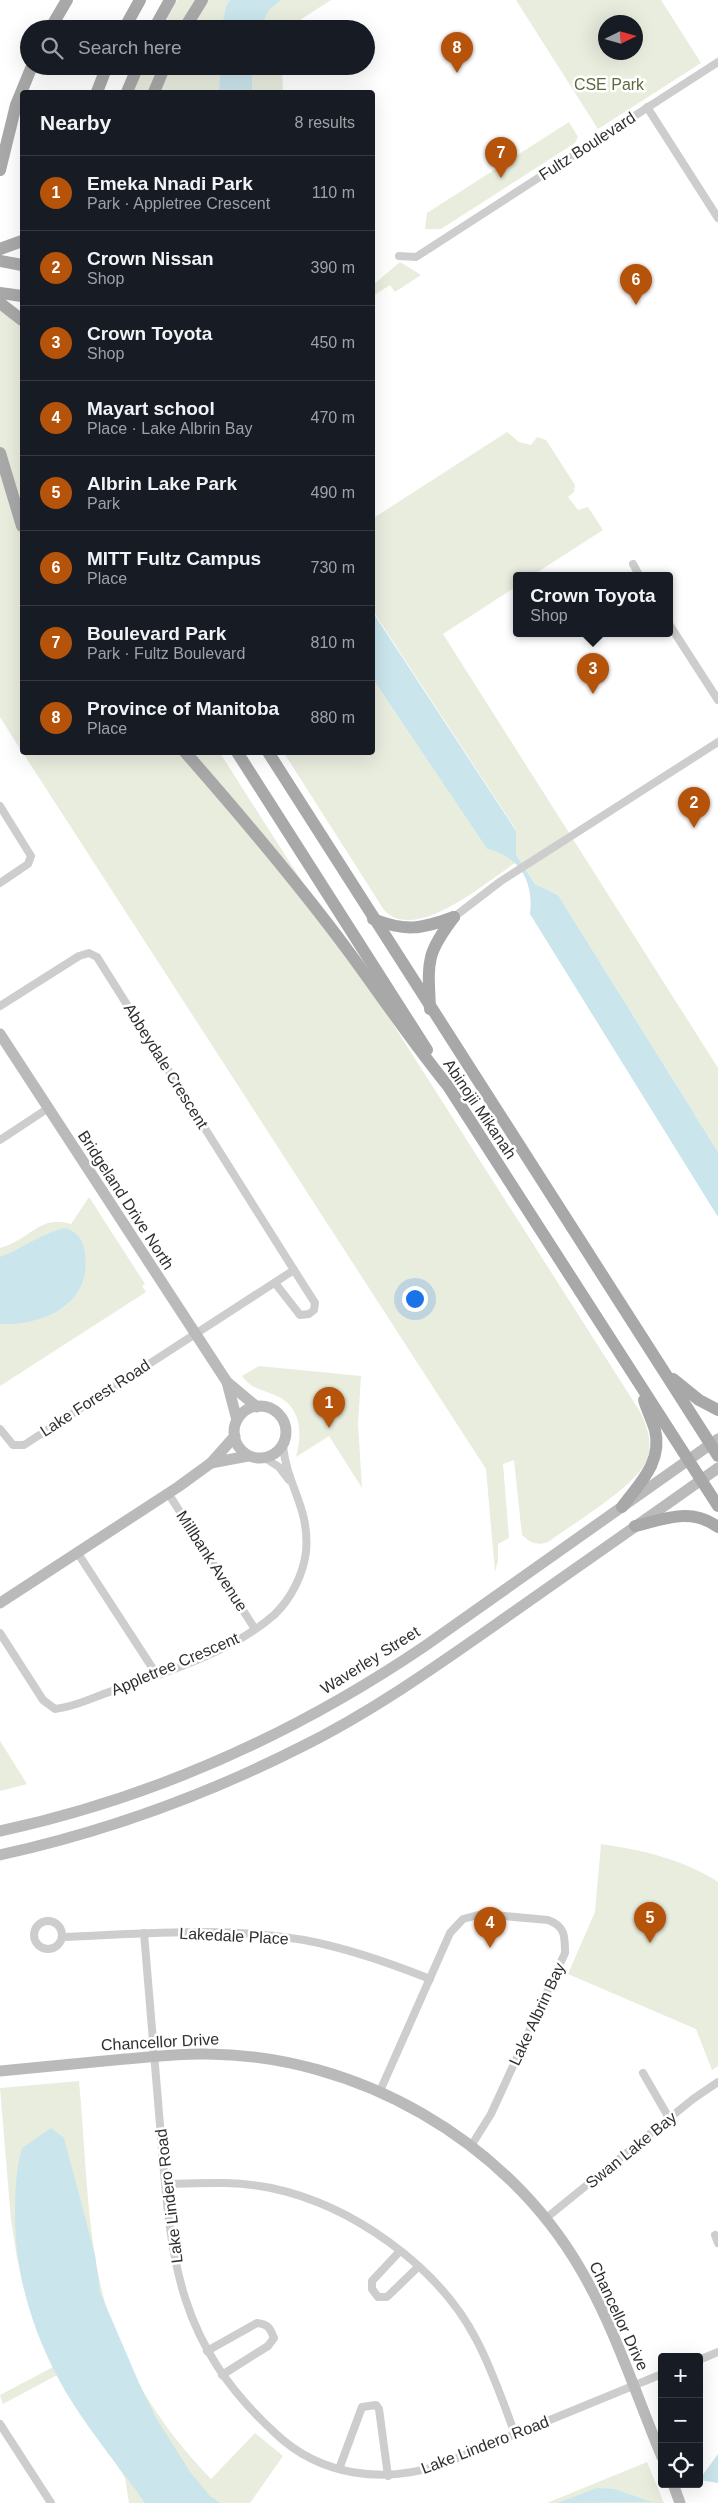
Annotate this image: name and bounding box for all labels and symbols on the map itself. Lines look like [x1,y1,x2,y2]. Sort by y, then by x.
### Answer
north arrow [598,15,643,60]
pin: 8 [441,32,473,73]
park label: CSE Park [574,76,645,93]
street label: Fultz Boulevard [536,109,638,183]
pin: 7 [485,137,517,178]
pin: 6 [620,264,652,305]
pin: 3 [577,653,609,694]
pin: 2 [678,787,710,828]
street label: Abbeydale Crescent [121,1000,212,1132]
street label: Abinojii Mikanah [440,1056,520,1162]
street label: Bridgeland Drive North [75,1127,177,1273]
your location [402,1286,428,1312]
street label: Lake Forest Road [37,1356,153,1440]
pin: 1 [313,1387,345,1428]
street label: Millbank Avenue [173,1508,251,1614]
street label: Waverley Street [317,1622,423,1697]
street label: Appletree Crescent [109,1629,242,1699]
pin: 5 [634,1902,666,1943]
pin: 4 [474,1907,506,1948]
street label: Lakedale Place [179,1925,289,1947]
street label: Lake Albrin Bay [506,1960,568,2068]
street label: Chancellor Drive [101,2030,220,2054]
street label: Swan Lake Bay [582,2108,680,2192]
street label: Lake Lindero Road [152,2128,186,2264]
street label: Chancellor Drive [586,2259,652,2373]
street label: Lake Lindero Road [419,2413,551,2477]

